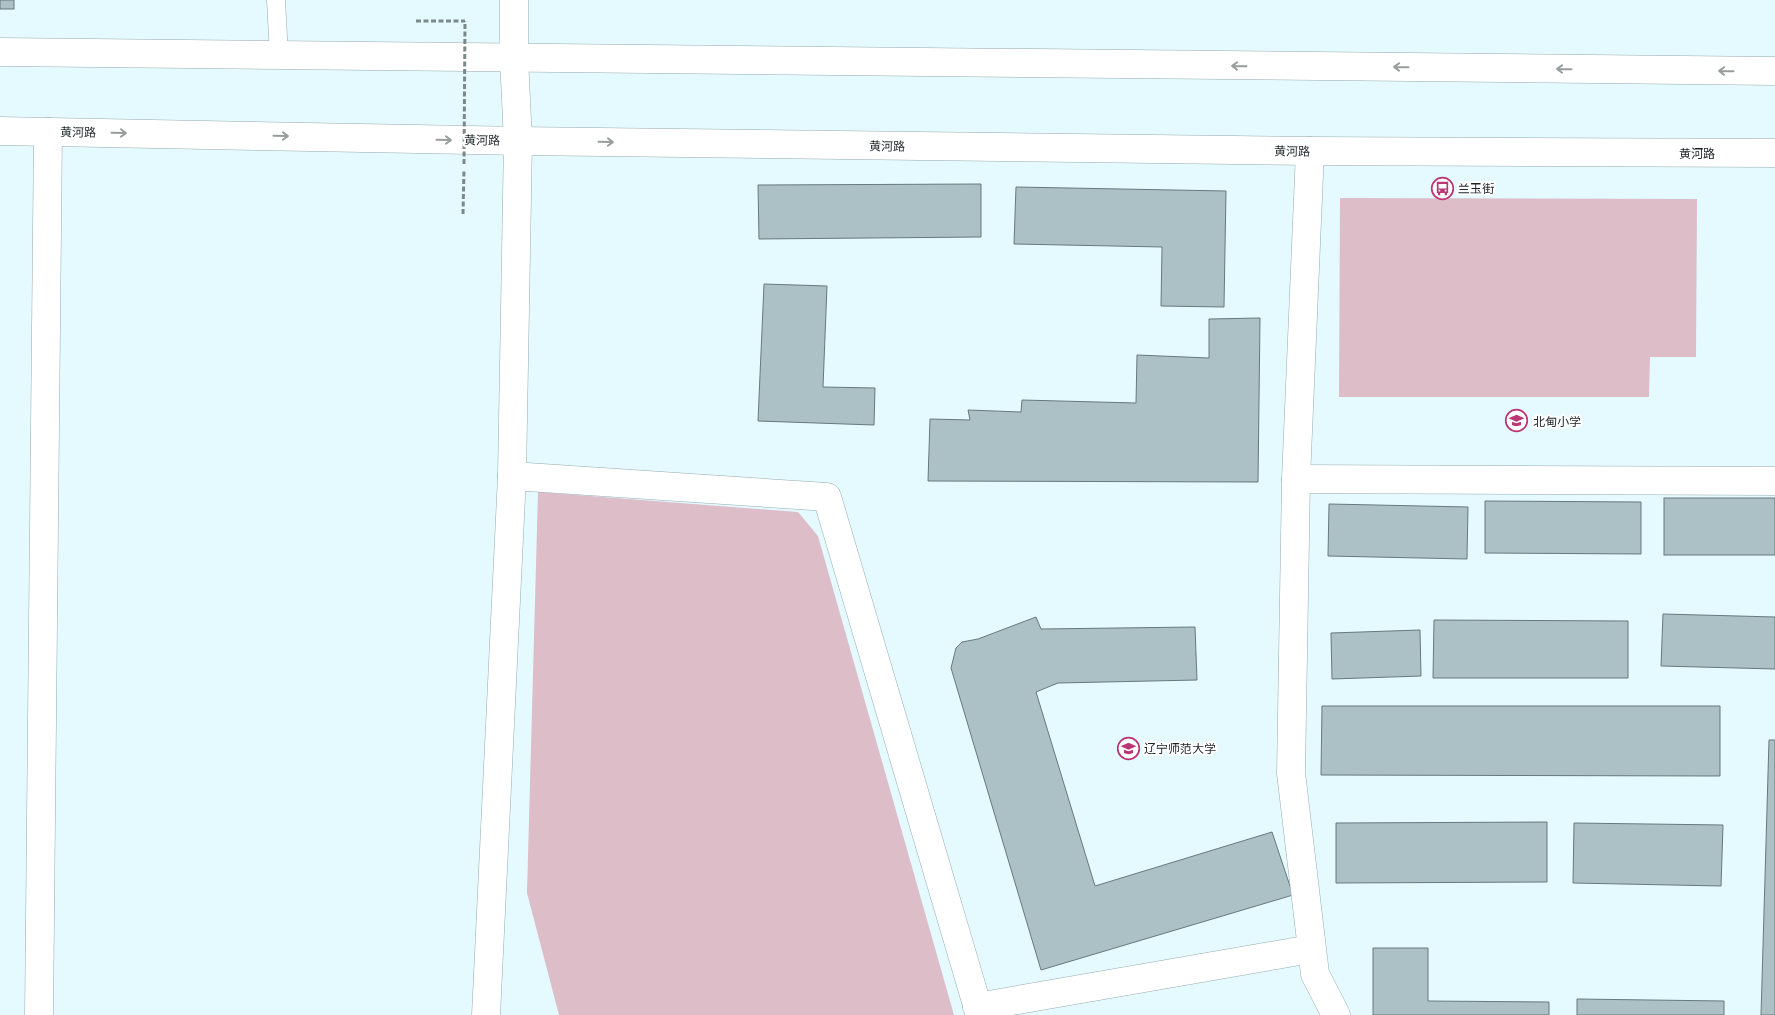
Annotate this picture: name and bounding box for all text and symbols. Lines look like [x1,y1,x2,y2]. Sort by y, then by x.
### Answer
one-way arrow [1231,61,1247,70]
one-way arrow [1394,62,1410,72]
one-way arrow [1556,64,1572,74]
one-way arrow [1719,66,1735,76]
street label: 黄河路 [60,124,96,140]
one-way arrow [110,128,126,138]
one-way arrow [272,131,289,141]
street label: 黄河路 [464,132,500,148]
one-way arrow [435,135,451,144]
one-way arrow [598,137,614,147]
street label: 黄河路 [869,138,905,154]
street label: 黄河路 [1274,143,1310,159]
street label: 黄河路 [1679,146,1715,161]
bus stop icon: 兰玉街 [1430,176,1454,200]
place label: 兰玉街 [1458,181,1494,196]
school or university icon: 北甸小学 [1505,409,1529,433]
place label: 北甸小学 [1533,414,1581,429]
school or university icon: 辽宁师范大学 [1116,736,1140,760]
place label: 辽宁师范大学 [1144,741,1216,756]

